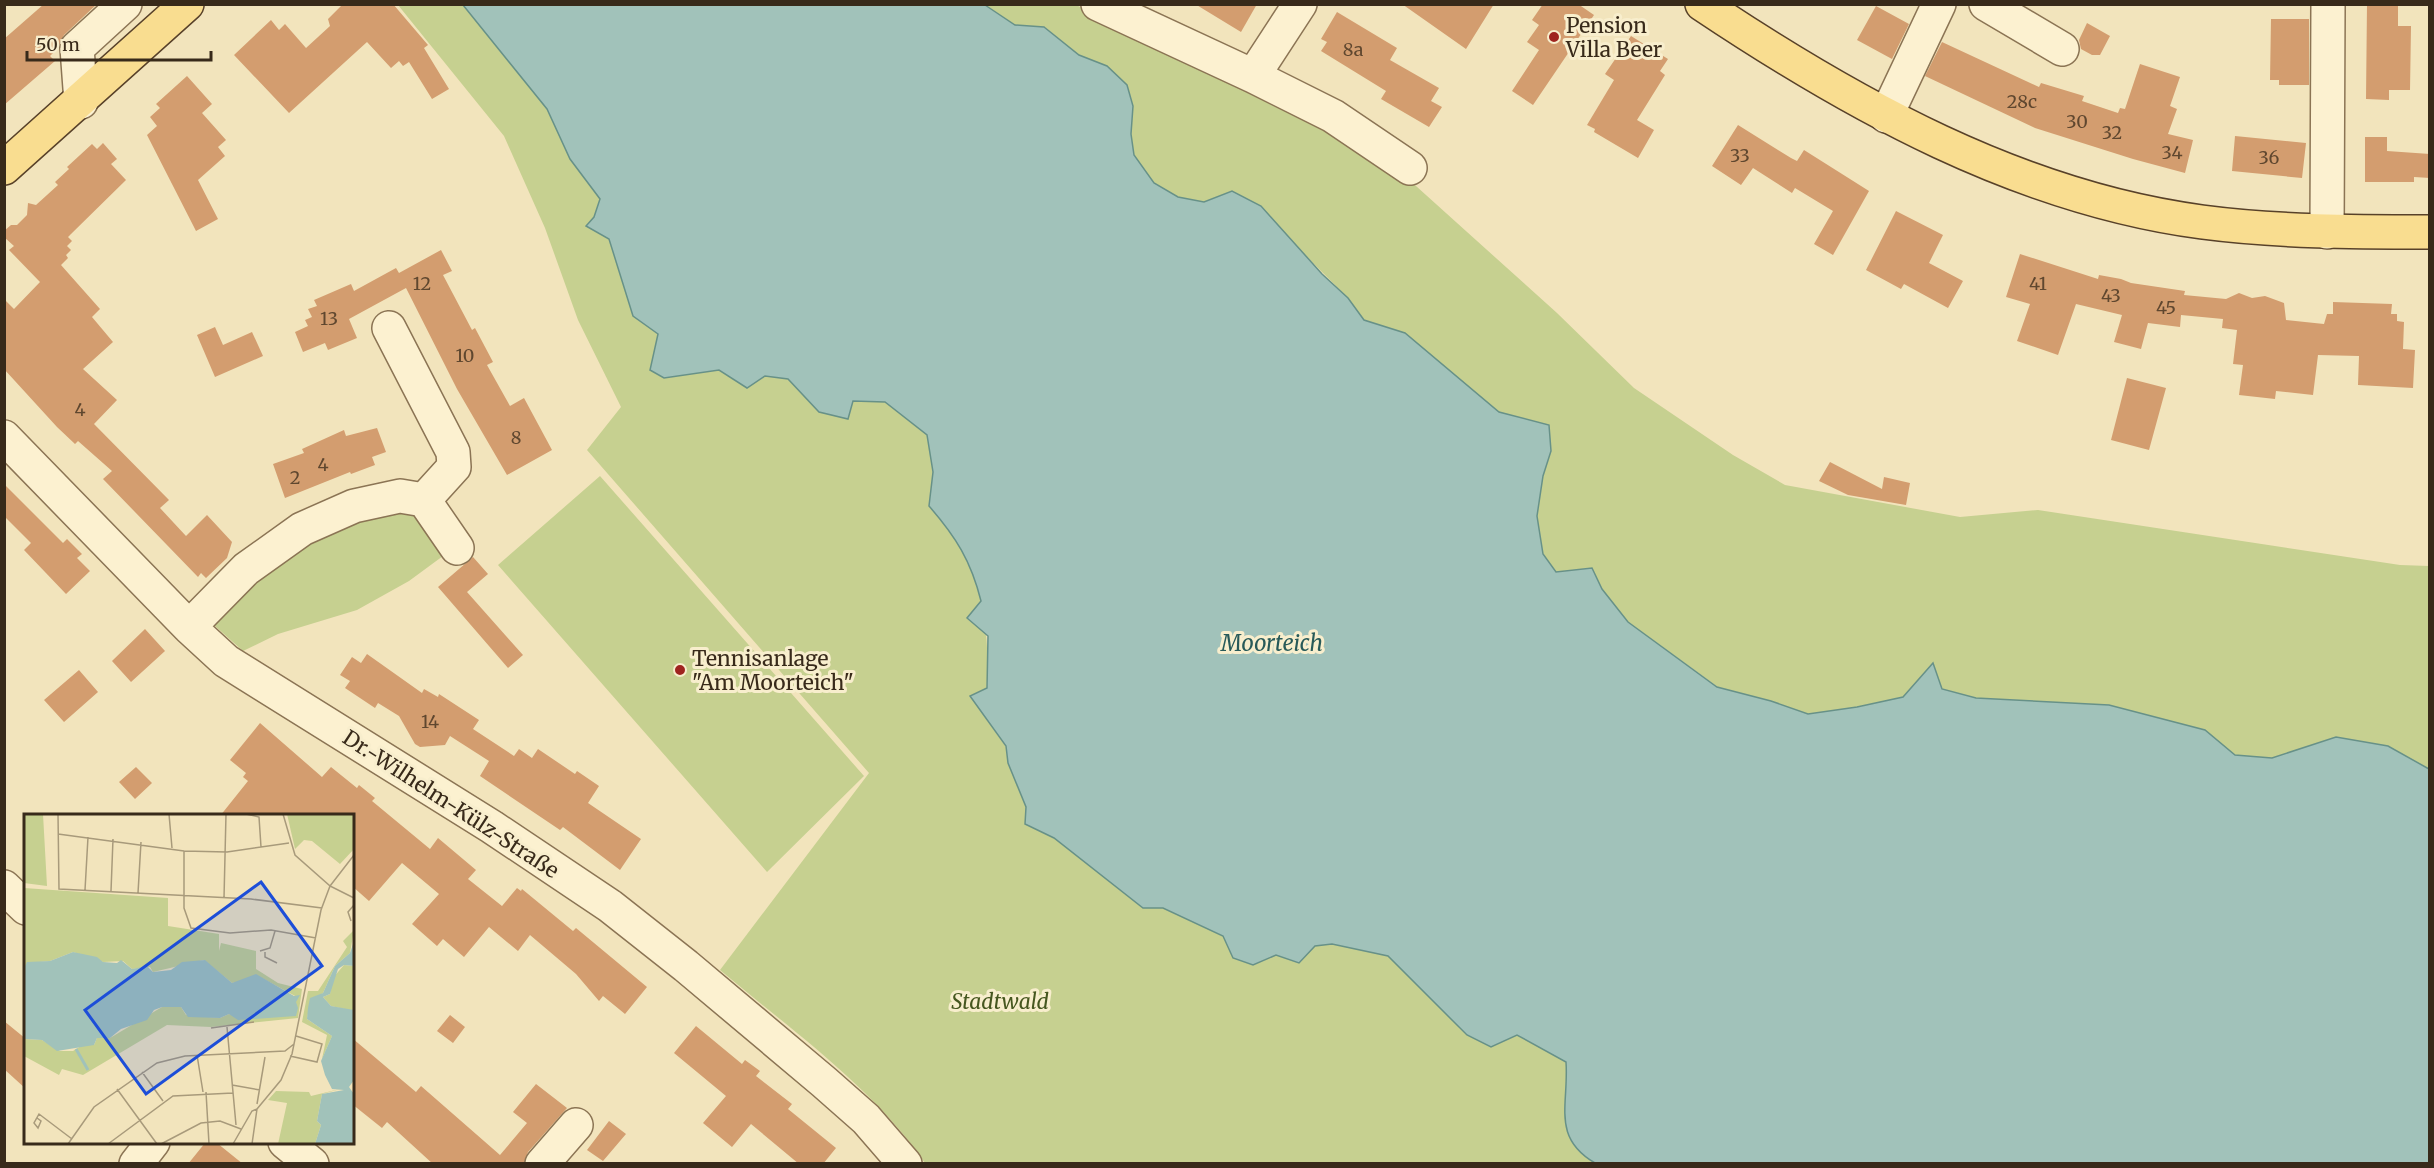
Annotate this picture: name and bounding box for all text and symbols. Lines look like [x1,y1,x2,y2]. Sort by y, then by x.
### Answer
place label: Pension Villa Beer [1565,12,1662,63]
scale bar [27,24,212,62]
marker: Pension Villa Beer [1547,30,1561,44]
text: 50 m [36,33,80,56]
house number: 8a [1343,38,1364,61]
house number: 28c [2007,90,2037,113]
house number: 30 [2066,110,2088,133]
house number: 32 [2102,121,2122,144]
house number: 34 [2161,141,2183,164]
house number: 33 [1730,144,1750,167]
house number: 36 [2259,146,2280,169]
house number: 12 [413,272,431,295]
house number: 41 [2029,272,2047,295]
house number: 43 [2101,284,2121,307]
house number: 45 [2156,296,2176,319]
house number: 13 [320,307,338,330]
house number: 10 [456,344,474,367]
house number: 4 [74,398,86,421]
house number: 8 [511,426,521,449]
house number: 4 [317,453,329,476]
house number: 2 [290,466,300,489]
water label: Moorteich [1220,629,1323,657]
place label: Tennisanlage "Am Moorteich" [692,645,854,696]
marker: Tennisanlage "Am Moorteich" [673,663,687,677]
house number: 14 [421,710,439,733]
street label: Dr.-Wilhelm-Külz-Straße [338,724,564,884]
inset map [24,814,354,1144]
park label: Stadtwald [951,988,1049,1015]

